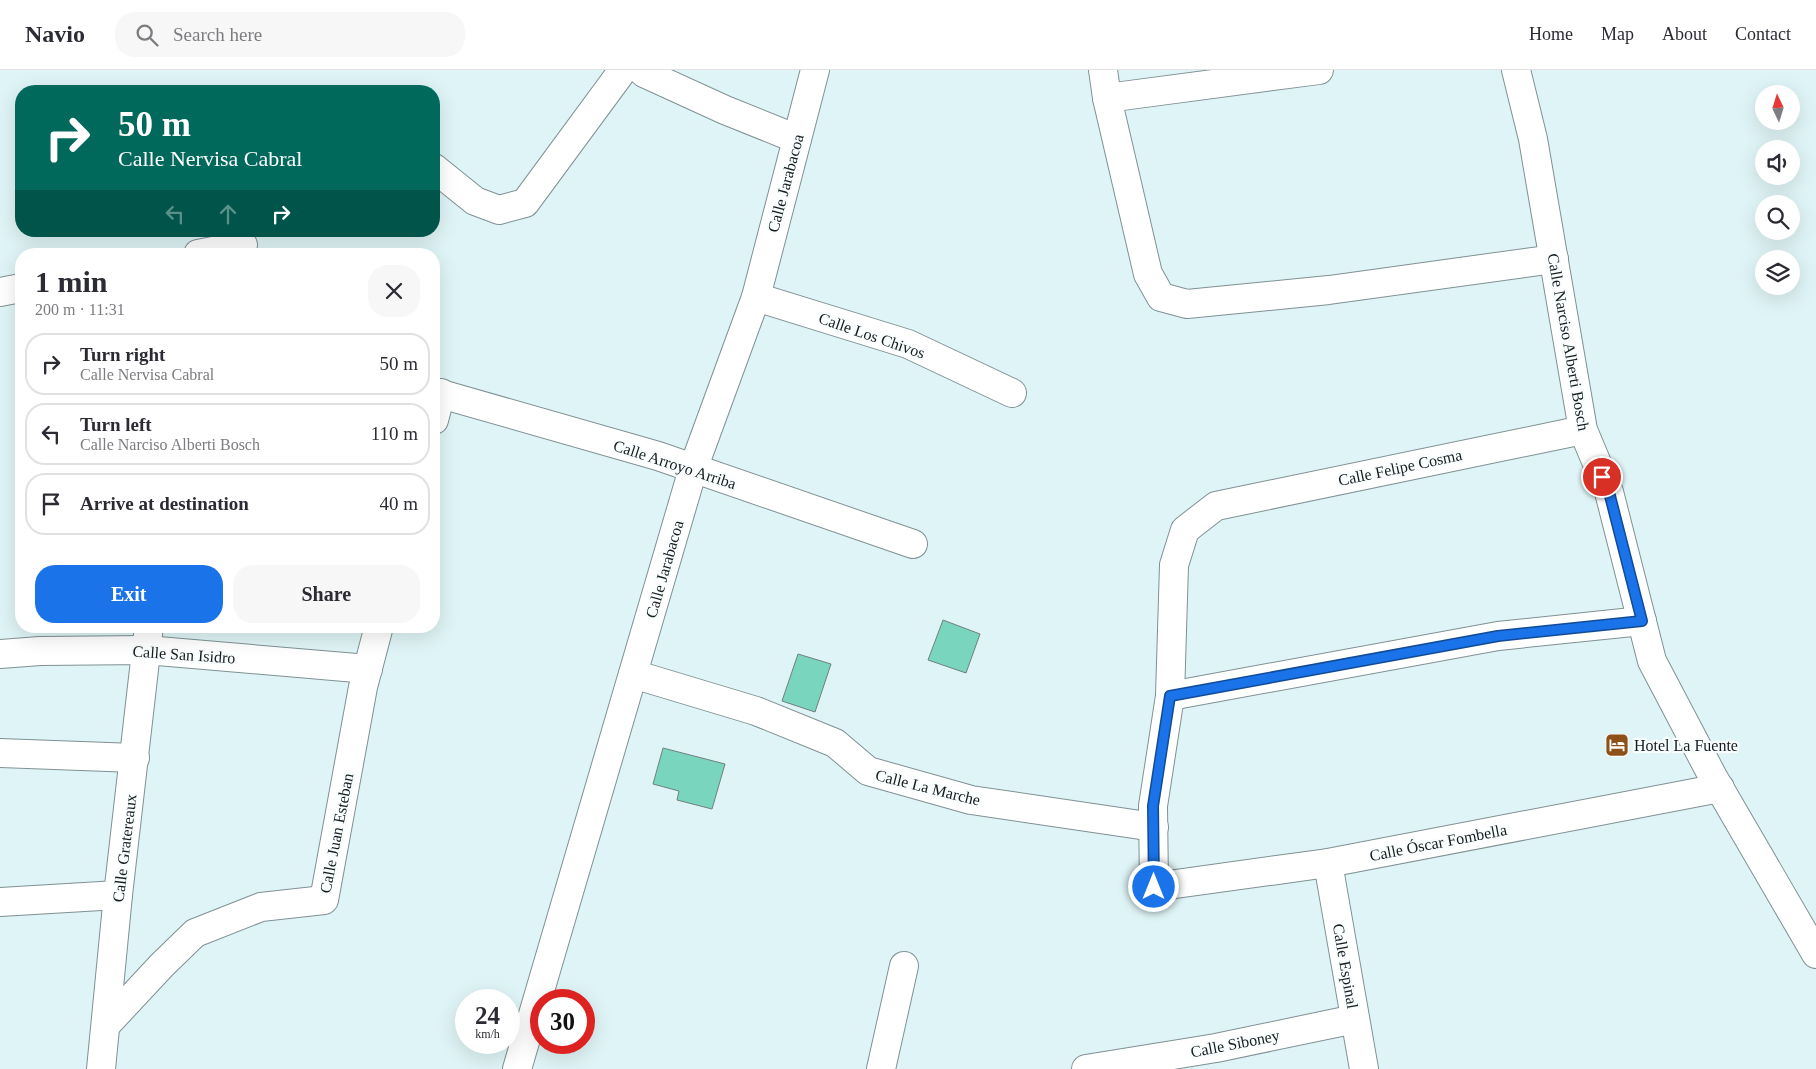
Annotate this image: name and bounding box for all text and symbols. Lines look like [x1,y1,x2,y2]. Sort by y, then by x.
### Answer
search box [115,12,465,57]
text: Navio [25,21,85,47]
icon: search [133,21,161,49]
text: Search here [173,24,262,45]
text: Home [1529,24,1573,44]
text: Map [1601,24,1634,44]
text: About [1662,24,1707,44]
text: Contact [1735,24,1791,44]
north arrow [1755,85,1800,130]
map controls [1755,85,1800,295]
icon: right [35,105,100,170]
text: 50 m [118,105,191,144]
street label: Calle Jarabacoa [764,132,807,234]
button: sound [1755,140,1800,185]
text: Calle Nervisa Cabral [118,146,303,171]
button: search [1755,195,1800,240]
icon: left [161,200,189,228]
icon: ahead [214,200,242,228]
icon: right [267,200,295,228]
button: layers [1755,250,1800,295]
street label: Calle Narciso Alberti Bosch [1545,252,1593,432]
text: 1 min [35,265,108,298]
button: close [368,265,420,317]
text: 200 m · 11:31 [35,301,125,318]
street label: Calle Los Chivos [817,309,927,362]
text: Turn right [80,344,165,365]
icon: right [37,350,65,378]
text: 50 m [379,353,418,374]
text: Calle Nervisa Cabral [80,366,214,383]
text: Turn left [80,414,152,435]
icon: left [37,420,65,448]
text: 110 m [371,423,418,444]
text: Calle Narciso Alberti Bosch [80,436,260,453]
street label: Calle Arroyo Arriba [611,437,738,493]
street label: Calle Felipe Cosma [1337,446,1464,490]
pin [1581,456,1623,498]
icon: arrive [1588,463,1616,491]
icon: arrive [37,490,65,518]
text: Arrive at destination [80,493,249,514]
text: 40 m [379,493,418,514]
street label: Calle Jarabacoa [642,518,687,620]
button: Exit [35,565,223,623]
button: Share [233,565,420,623]
street label: Calle San Isidro [132,642,236,667]
hotel icon: Hotel La Fuente [1604,732,1630,758]
place label: Hotel La Fuente [1634,737,1738,754]
street label: Calle La Marche [874,766,982,809]
street label: Calle Juan Esteban [317,772,356,894]
street label: Calle Gratereaux [109,793,140,903]
street label: Calle Óscar Fombella [1368,820,1508,864]
position arrow [1127,860,1179,912]
street label: Calle Espinal [1329,922,1361,1011]
speed limit sign: 30 [530,989,595,1054]
text: 24 [475,1002,500,1029]
text: km/h [475,1027,500,1041]
street label: Calle Siboney [1189,1027,1281,1061]

